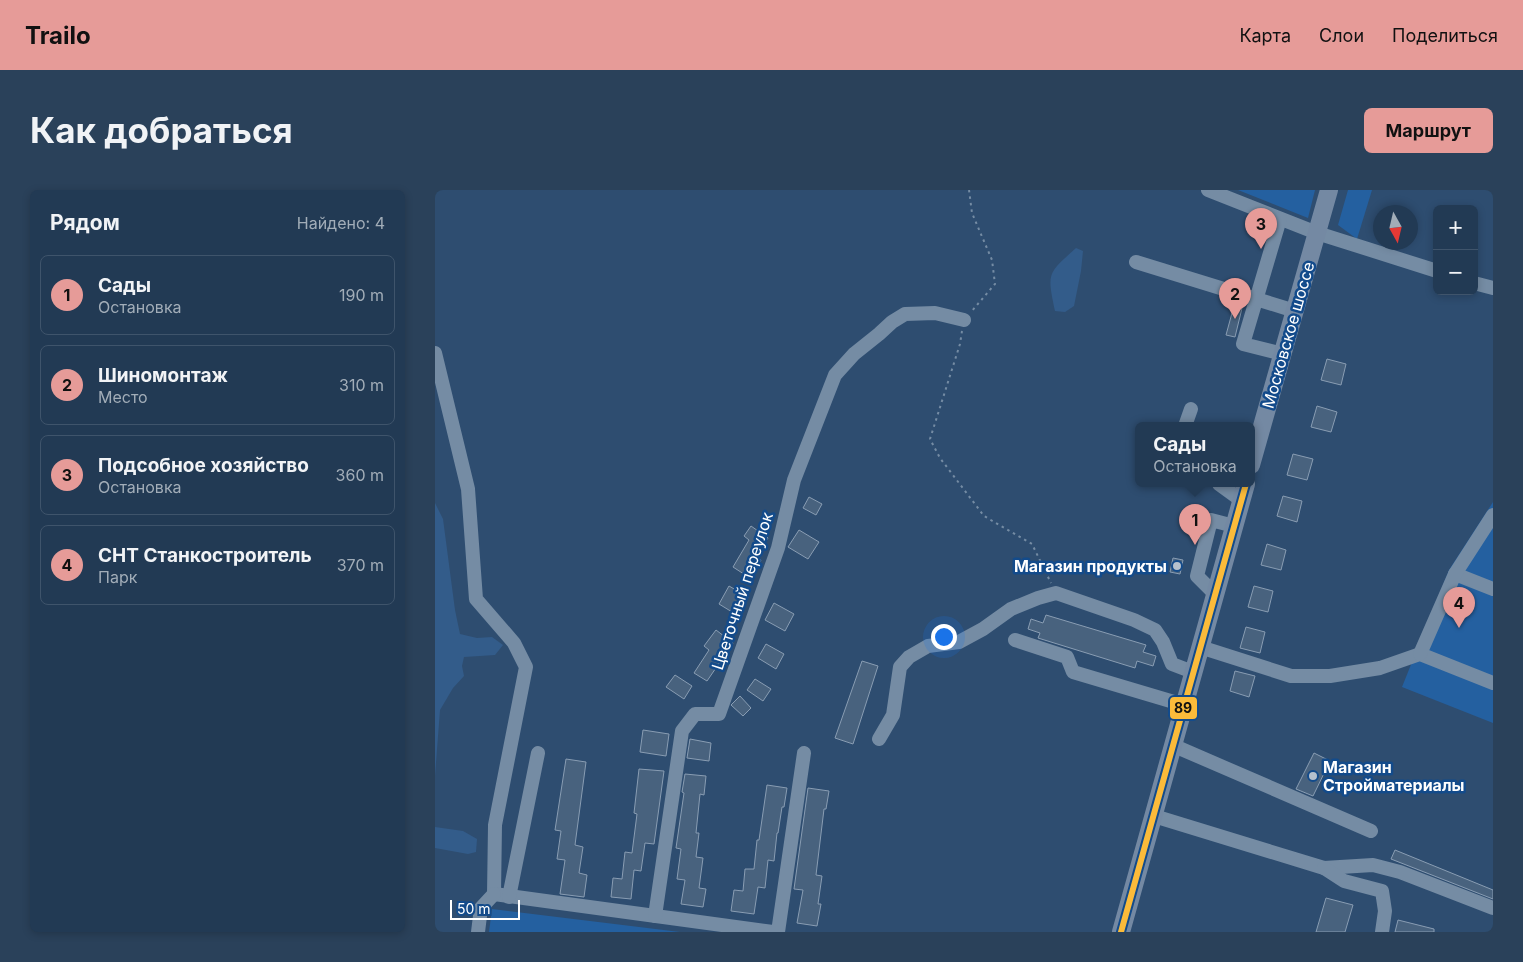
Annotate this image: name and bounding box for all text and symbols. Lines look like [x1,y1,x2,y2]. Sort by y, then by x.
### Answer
text: Trailo [25,21,91,50]
text: Карта [1239,25,1291,46]
text: Слои [1319,25,1364,46]
text: Поделиться [1392,25,1498,46]
button: Маршрут [1364,108,1493,153]
text: Как добраться [30,109,293,151]
north arrow [1373,205,1418,250]
map controls [1433,205,1478,295]
button: + [1433,205,1478,250]
pin: 3 [1245,208,1277,249]
text: Рядом [50,210,120,235]
text: Найдено: 4 [297,213,385,233]
button: − [1433,250,1478,295]
street label: Московское шоссе [1258,259,1318,411]
text: Сады [98,274,151,297]
pin: 2 [1219,278,1251,319]
text: 1 [64,285,70,305]
text: 190 m [339,285,384,305]
text: Остановка [98,297,182,317]
text: Шиномонтаж [98,364,228,387]
text: 2 [62,375,72,395]
text: 310 m [339,375,384,395]
text: Место [98,387,148,407]
popup [1135,422,1255,487]
text: Сады [1153,433,1206,456]
text: Подсобное хозяйство [98,454,309,477]
text: Остановка [1153,456,1237,476]
text: 3 [62,465,72,485]
text: 360 m [336,465,384,485]
text: Остановка [98,477,182,497]
pin: 1 [1179,504,1211,545]
street label: Цветочный переулок [707,509,777,672]
text: СНТ Станкостроитель [98,544,312,567]
text: 4 [62,555,72,575]
text: 370 m [337,555,384,575]
place label: Магазин продукты [1014,556,1167,576]
marker: Магазин продукты [1171,560,1183,572]
text: Парк [98,567,137,587]
pin: 4 [1443,587,1475,628]
your location [931,624,957,650]
line badge: 89 [1169,696,1198,720]
text: 89 [1174,699,1192,716]
place label: Магазин Стройматериалы [1323,757,1464,795]
marker: Магазин Стройматериалы [1307,770,1319,782]
scale bar [450,897,520,920]
text: 50 m [457,900,491,917]

